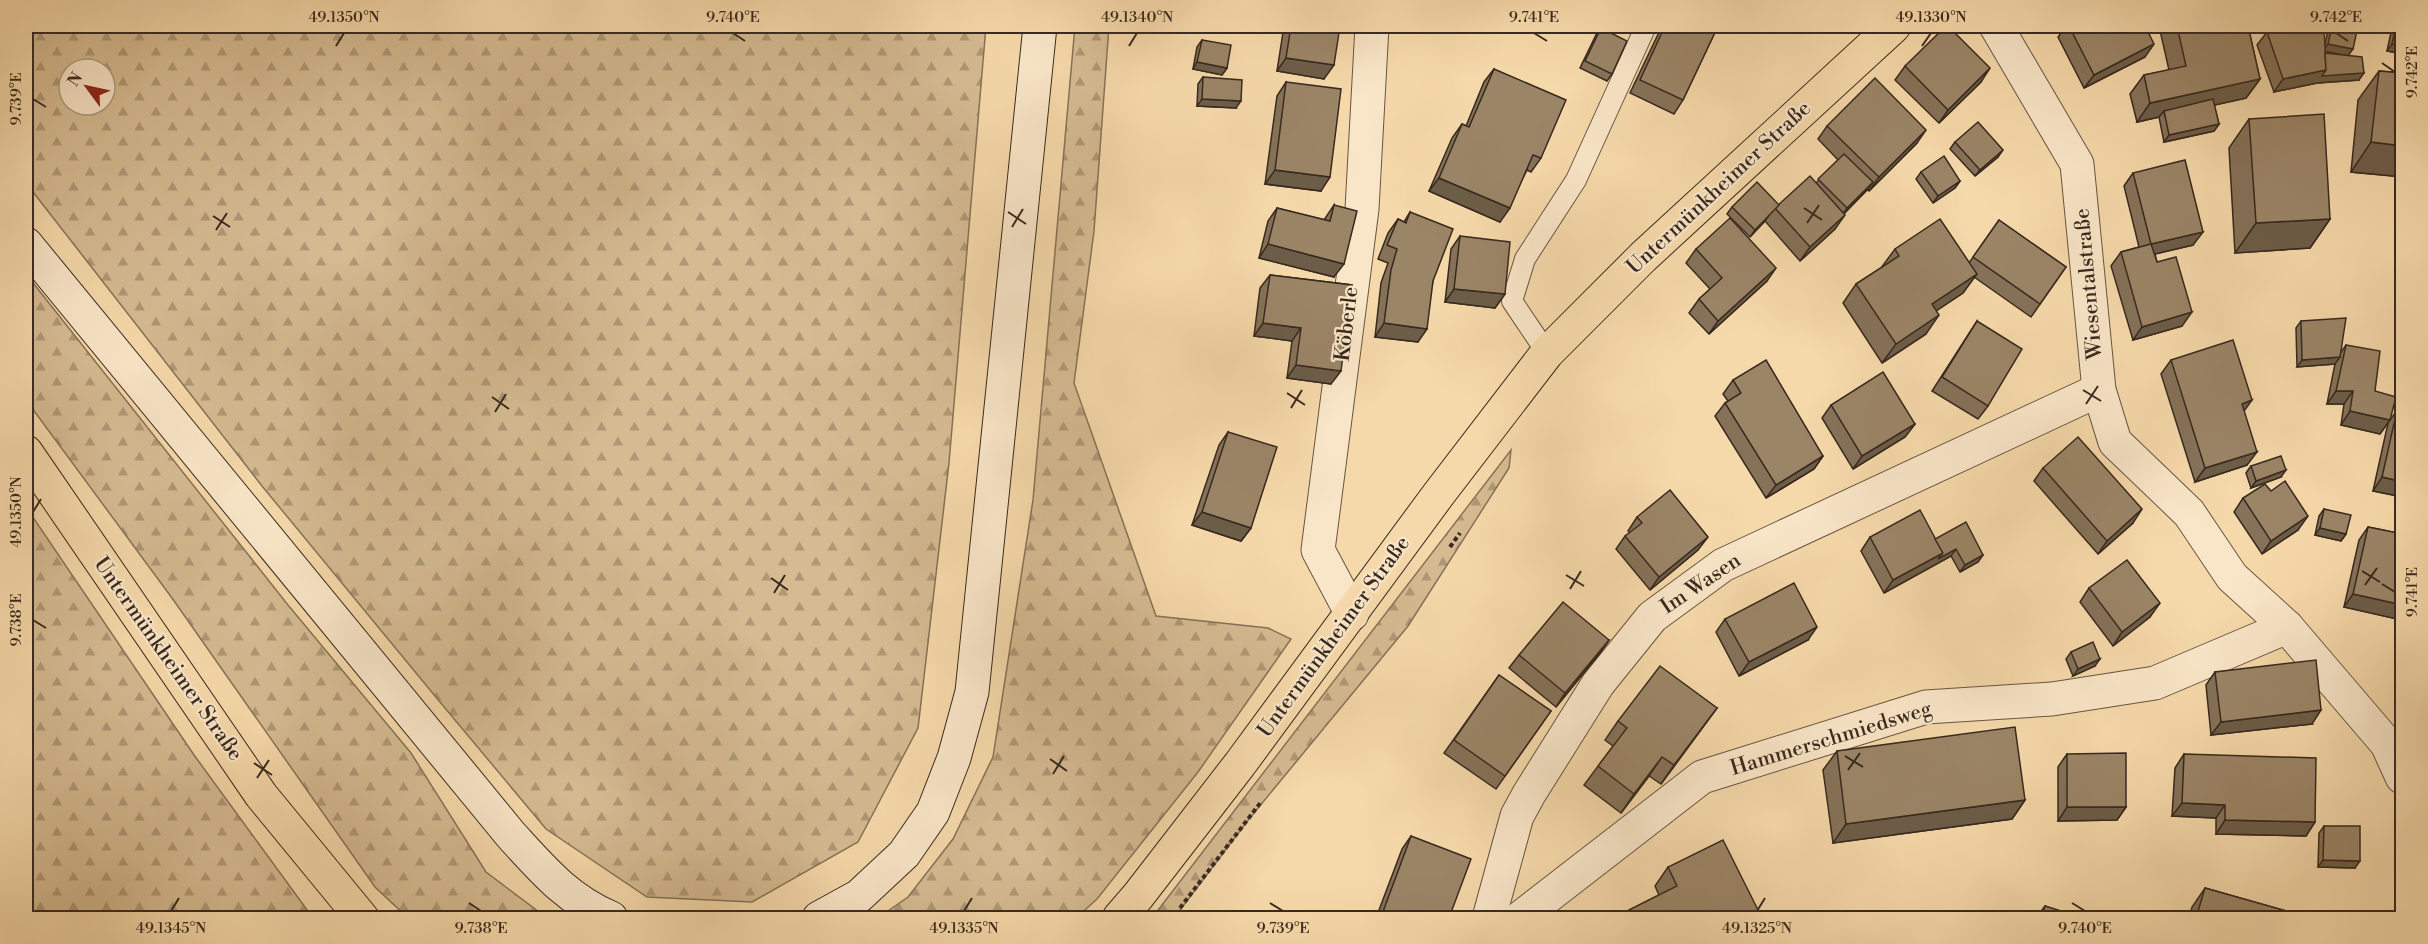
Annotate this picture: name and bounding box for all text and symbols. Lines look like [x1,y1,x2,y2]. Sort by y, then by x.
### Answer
text: 49.1350°N [308,8,380,27]
text: 9.740°E [706,8,760,27]
text: 49.1340°N [1101,8,1173,27]
text: 9.741°E [1509,8,1559,27]
text: 49.1330°N [1895,8,1967,27]
text: 9.742°E [2310,8,2362,27]
text: 9.742°E [2403,46,2422,98]
north arrow [57,57,117,117]
text: N [63,68,87,90]
text: 9.739°E [7,72,26,126]
street label: Untermünkheimer Straße [1621,96,1817,280]
street label: Wiesentalstraße [2069,207,2109,362]
street label: Köberle [1330,285,1364,363]
text: 49.1350°N [7,476,26,548]
street label: Untermünkheimer Straße [1252,531,1416,743]
street label: Im Wasen [1656,547,1747,620]
street label: Untermünkheimer Straße [88,552,248,766]
text: 9.741°E [2403,567,2422,617]
text: 9.738°E [7,593,26,647]
street label: Hammerschmiedsweg [1727,696,1935,782]
text: 49.1345°N [136,919,206,938]
text: 9.738°E [454,919,508,938]
text: 49.1335°N [929,919,999,938]
text: 9.739°E [1256,919,1310,938]
text: 49.1325°N [1722,919,1792,938]
text: 9.740°E [2058,919,2112,938]

